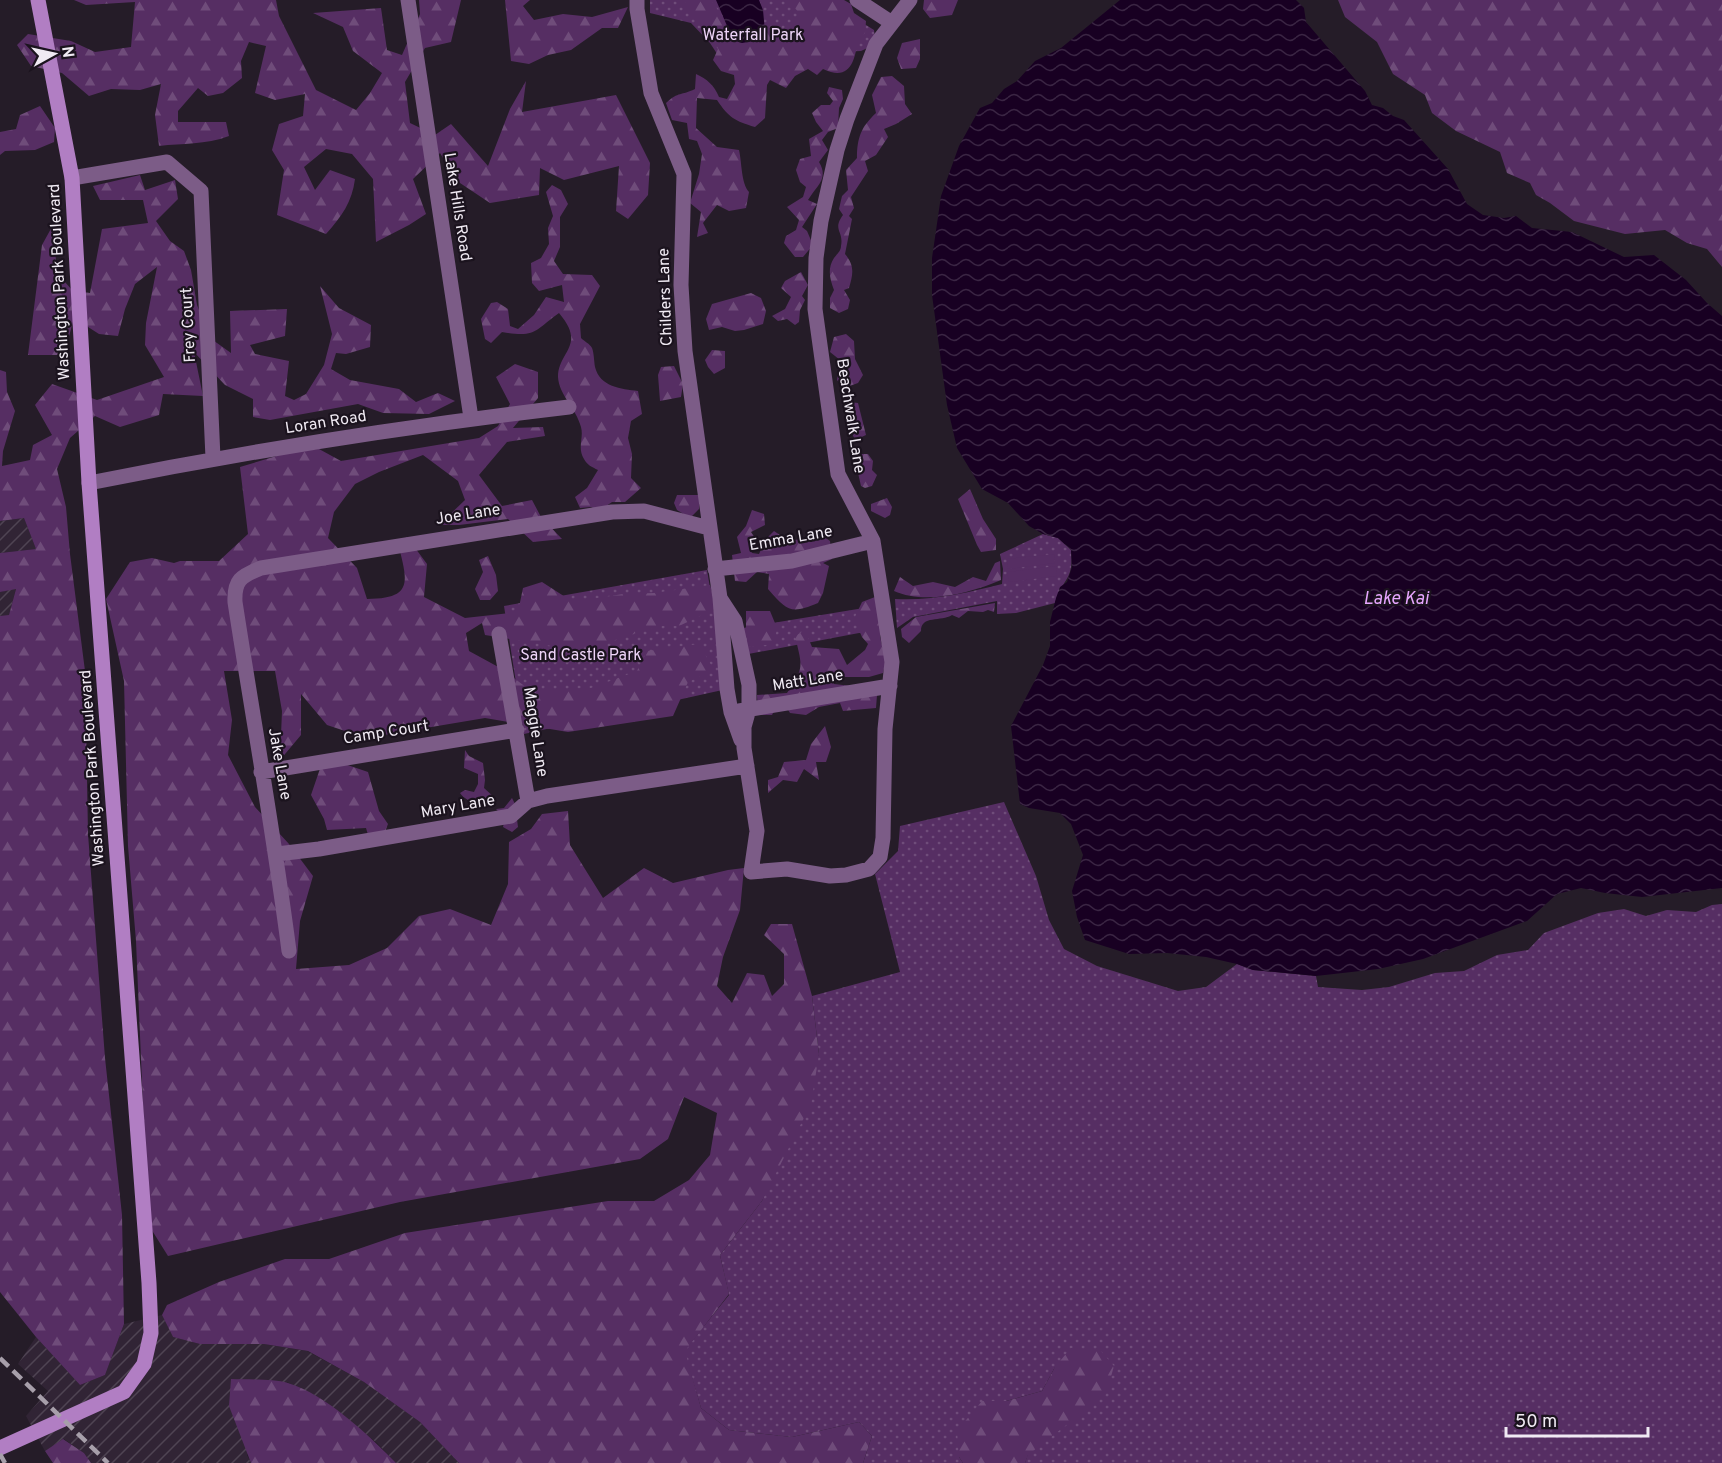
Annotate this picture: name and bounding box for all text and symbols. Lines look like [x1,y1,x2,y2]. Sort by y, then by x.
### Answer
north arrow [24,24,84,84]
park label: Waterfall Park [702,26,804,46]
text: N [56,45,78,59]
street label: Lake Hills Road [439,151,475,263]
street label: Washington Park Boulevard [45,183,75,381]
street label: Childers Lane [654,248,678,346]
street label: Frey Court [177,287,201,363]
street label: Beachwalk Lane [831,357,869,475]
street label: Loran Road [284,407,368,439]
street label: Joe Lane [434,500,502,530]
street label: Emma Lane [748,522,834,556]
water label: Lake Kai [1363,588,1430,611]
park label: Sand Castle Park [520,646,642,666]
street label: Matt Lane [771,666,845,696]
street label: Washington Park Boulevard [76,669,110,867]
street label: Maggie Lane [518,686,552,778]
street label: Camp Court [342,716,430,750]
street label: Jake Lane [263,726,295,802]
street label: Mary Lane [419,791,497,823]
scale bar [1506,1400,1648,1438]
text: 50 m [1515,1411,1557,1434]

